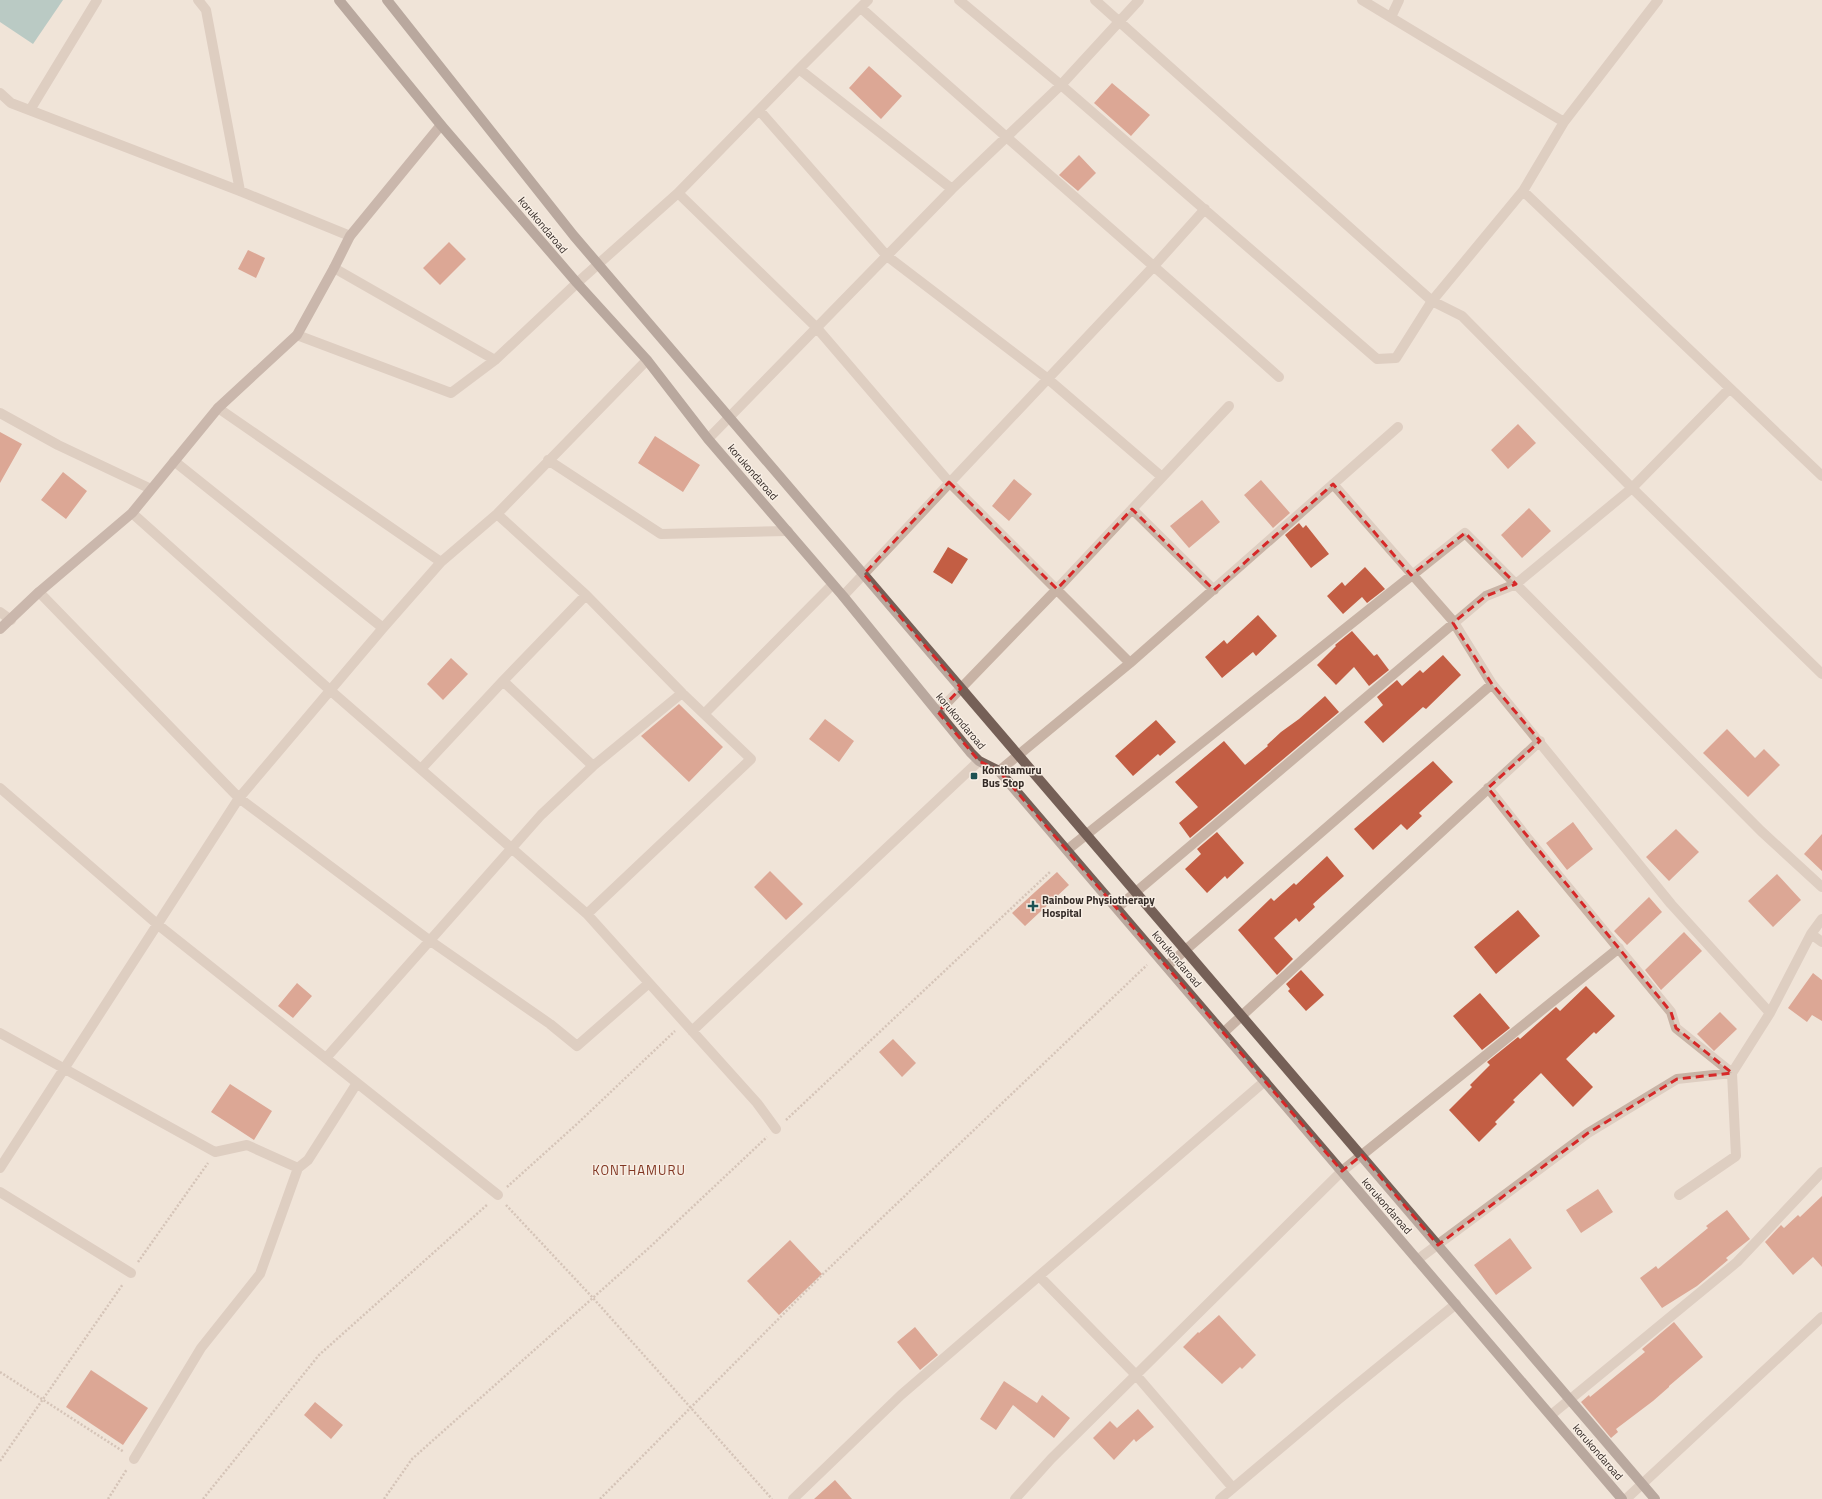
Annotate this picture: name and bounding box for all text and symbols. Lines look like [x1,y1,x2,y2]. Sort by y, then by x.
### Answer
street label: korukondaroad [515,193,572,257]
street label: korukondaroad [724,440,782,504]
street label: korukondaroad [933,689,990,753]
place label: Konthamuru Bus Stop [982,762,1041,791]
marker: Konthamuru Bus Stop [969,771,979,781]
place label: Rainbow Physiotherapy Hospital [1042,892,1155,921]
marker: Rainbow Physiotherapy Hospital [1027,900,1039,912]
street label: korukondaroad [1149,927,1206,991]
district label: KONTHAMURU [592,1160,686,1180]
street label: korukondaroad [1358,1174,1416,1238]
street label: korukondaroad [1569,1420,1627,1484]

